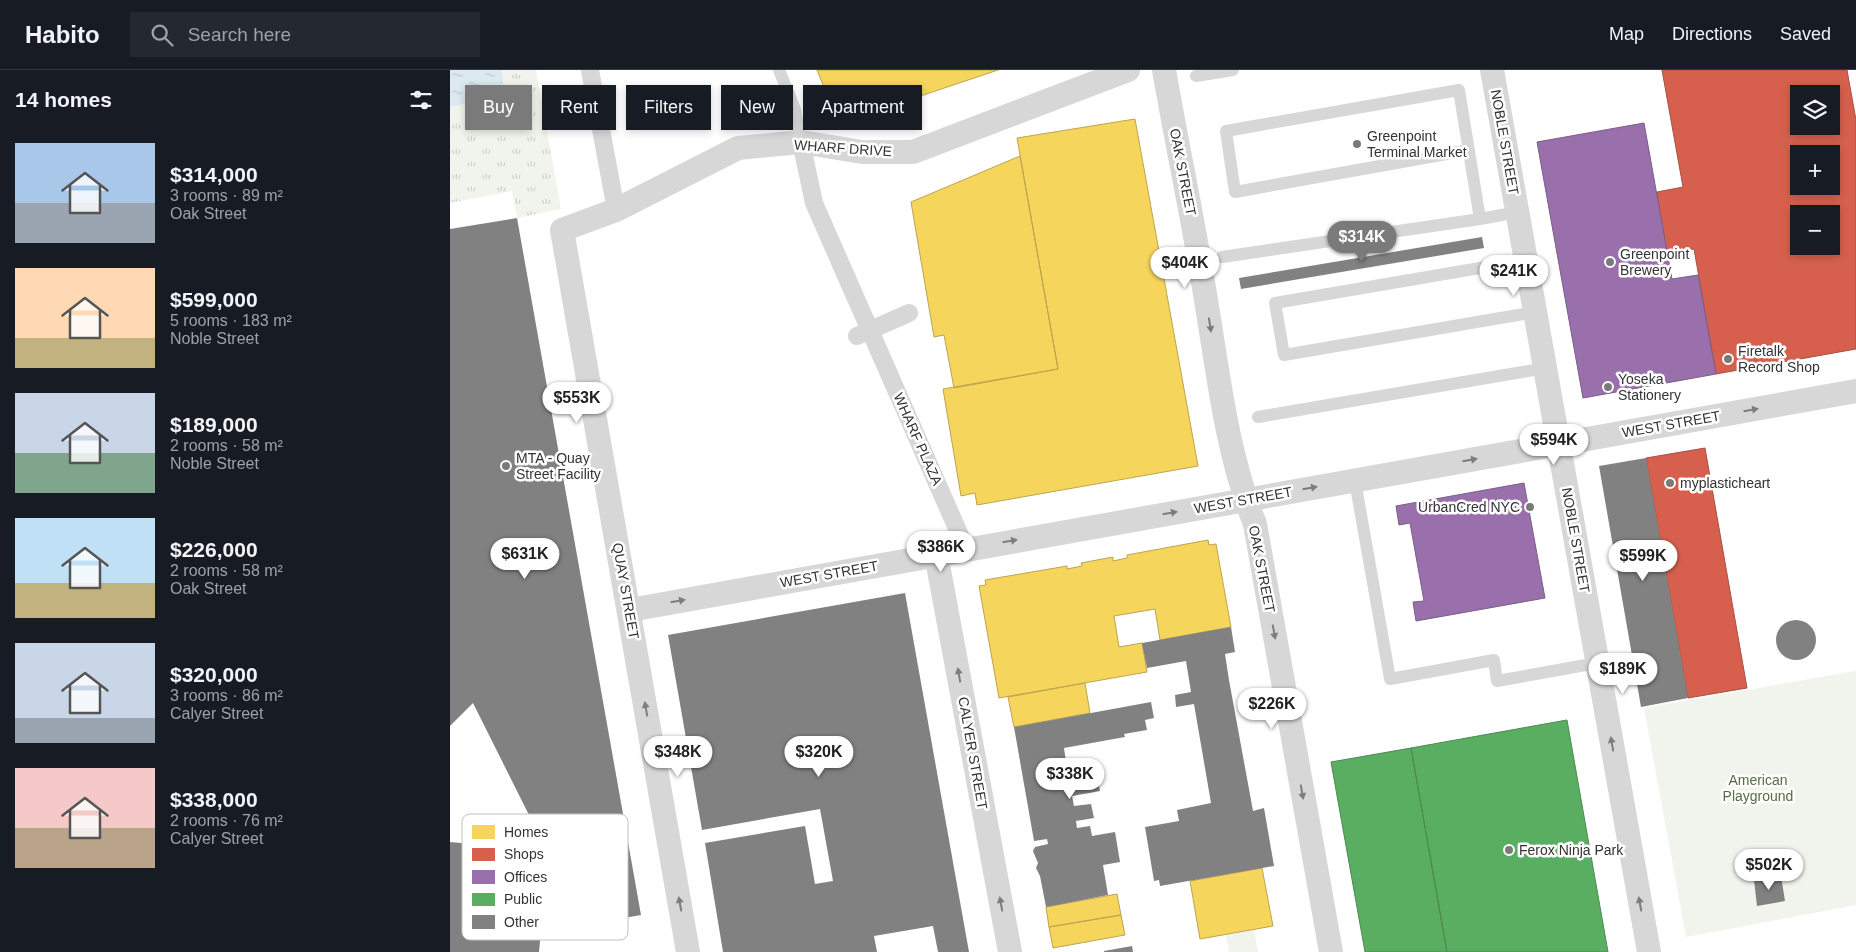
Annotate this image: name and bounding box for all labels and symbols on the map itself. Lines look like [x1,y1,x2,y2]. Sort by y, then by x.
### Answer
street label: NOBLE STREET [1488,88,1522,196]
street label: OAK STREET [1167,127,1199,217]
place label: Greenpoint Terminal Market [1367,128,1467,160]
street label: WHARF DRIVE [794,137,892,159]
marker: Greenpoint Terminal Market [1351,138,1363,150]
pin: $314K [1327,220,1397,263]
pin: $404K [1150,246,1220,289]
place label: Greenpoint Brewery [1620,246,1689,278]
pin: $241K [1479,254,1549,297]
marker: Greenpoint Brewery [1604,256,1616,268]
one-way arrow [1207,317,1215,333]
place label: Firetalk Record Shop [1738,343,1820,375]
marker: Firetalk Record Shop [1722,353,1734,365]
place label: Yoseka Stationery [1618,371,1681,403]
marker: Yoseka Stationery [1602,381,1614,393]
pin: $553K [542,382,612,424]
street label: WHARF PLAZA [890,390,946,488]
one-way arrow [1743,405,1759,413]
street label: WEST STREET [1621,407,1722,441]
pin: $594K [1519,424,1589,466]
place label: MTA - Quay Street Facility [516,450,601,482]
one-way arrow [1463,456,1479,464]
marker: MTA - Quay Street Facility [500,460,512,472]
place label: myplasticheart [1680,475,1770,491]
marker: myplasticheart [1664,477,1676,489]
street label: WEST STREET [1193,483,1294,517]
one-way arrow [1303,484,1319,492]
street label: NOBLE STREET [1559,486,1593,594]
place label: UrbanCred NYC [1418,499,1520,515]
marker: UrbanCred NYC [1524,501,1536,513]
one-way arrow [1162,509,1177,517]
street label: OAK STREET [1246,524,1278,614]
pin: $386K [906,530,976,573]
one-way arrow [1002,537,1018,545]
pin: $631K [490,538,560,580]
pin: $599K [1608,540,1678,582]
street label: QUAY STREET [610,542,642,641]
street label: WEST STREET [779,557,880,591]
one-way arrow [670,597,686,605]
one-way arrow [1270,625,1278,640]
pin: $189K [1588,652,1658,695]
one-way arrow [954,667,962,683]
pin: $226K [1237,688,1307,730]
street label: CALYER STREET [955,695,991,811]
one-way arrow [642,701,650,717]
pin: $348K [643,736,713,778]
pin: $320K [784,736,854,778]
one-way arrow [1607,736,1615,752]
pin: $338K [1035,758,1105,800]
park label: American Playground [1723,772,1793,804]
one-way arrow [1299,785,1307,801]
legend [462,814,628,940]
text: Homes [504,824,548,840]
place label: Ferox Ninja Park [1519,842,1624,858]
marker: Ferox Ninja Park [1503,844,1515,856]
text: Shops [504,846,544,862]
pin: $502K [1734,848,1804,891]
text: Offices [504,869,547,885]
text: Public [504,891,542,907]
one-way arrow [675,896,683,912]
one-way arrow [996,896,1004,912]
one-way arrow [1636,896,1644,912]
text: Other [504,914,539,930]

